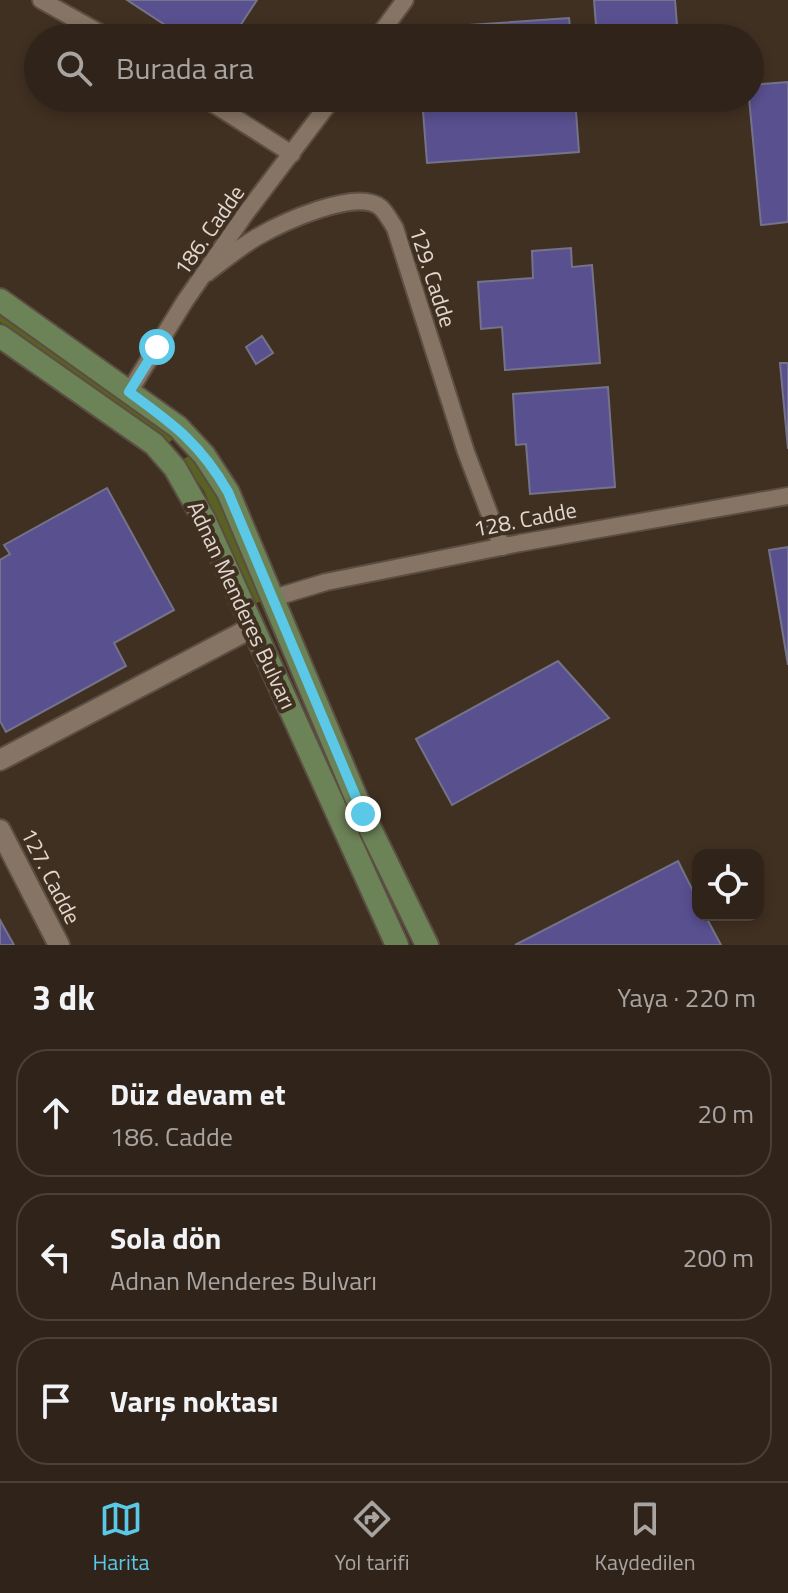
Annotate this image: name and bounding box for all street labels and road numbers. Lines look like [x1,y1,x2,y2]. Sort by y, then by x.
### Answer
street label: 186. Cadde [165,178,253,282]
street label: 129. Cadde [401,222,465,332]
street label: 128. Cadde [471,492,579,546]
street label: Adnan Menderes Bulvarı [179,495,305,715]
street label: 127. Cadde [12,822,90,930]

